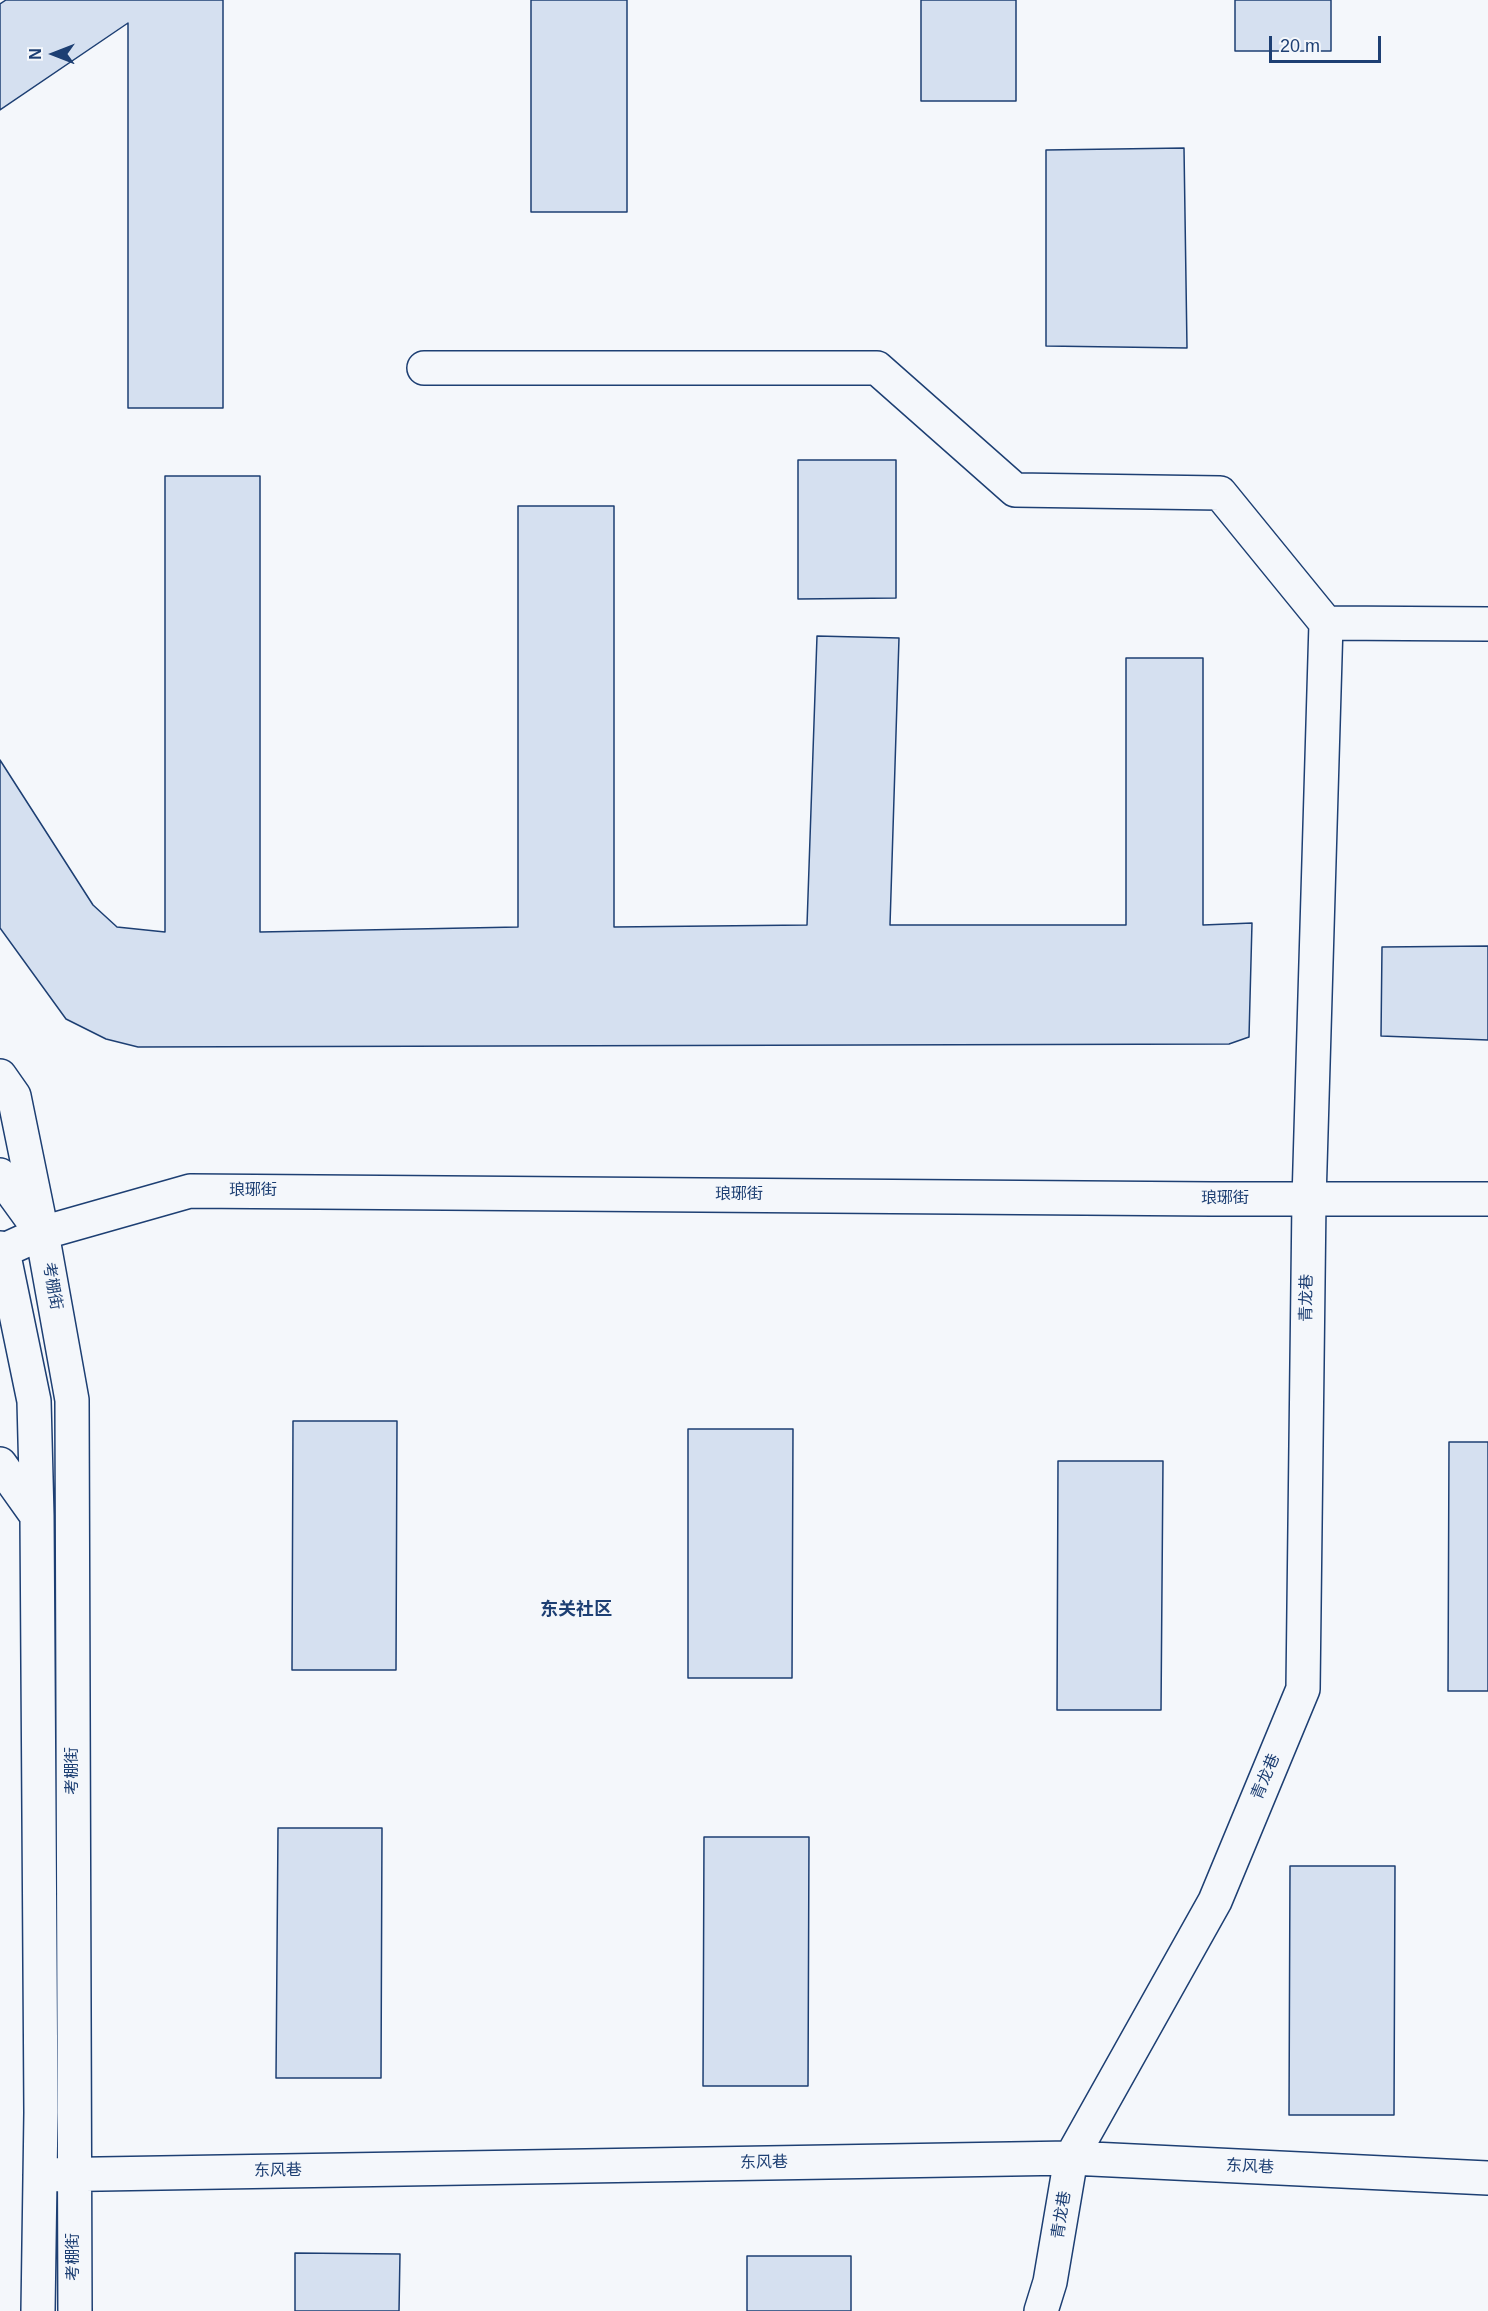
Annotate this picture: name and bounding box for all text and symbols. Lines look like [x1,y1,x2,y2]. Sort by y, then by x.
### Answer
north arrow [24,24,84,84]
scale bar [1272,24,1384,62]
text: 20 m [1280,36,1320,56]
text: N [27,48,44,60]
street label: 琅琊街 [229,1181,277,1201]
street label: 琅琊街 [715,1185,763,1205]
street label: 琅琊街 [1201,1189,1249,1209]
street label: 考棚街 [38,1261,66,1311]
street label: 青龙巷 [1297,1274,1317,1322]
district label: 东关社区 [540,1599,612,1621]
street label: 考棚街 [63,1747,83,1795]
street label: 青龙巷 [1248,1751,1284,1803]
street label: 东风巷 [740,2153,788,2173]
street label: 东风巷 [1226,2156,1274,2178]
street label: 东风巷 [254,2161,302,2181]
street label: 青龙巷 [1049,2190,1075,2240]
street label: 考棚街 [64,2233,84,2281]

